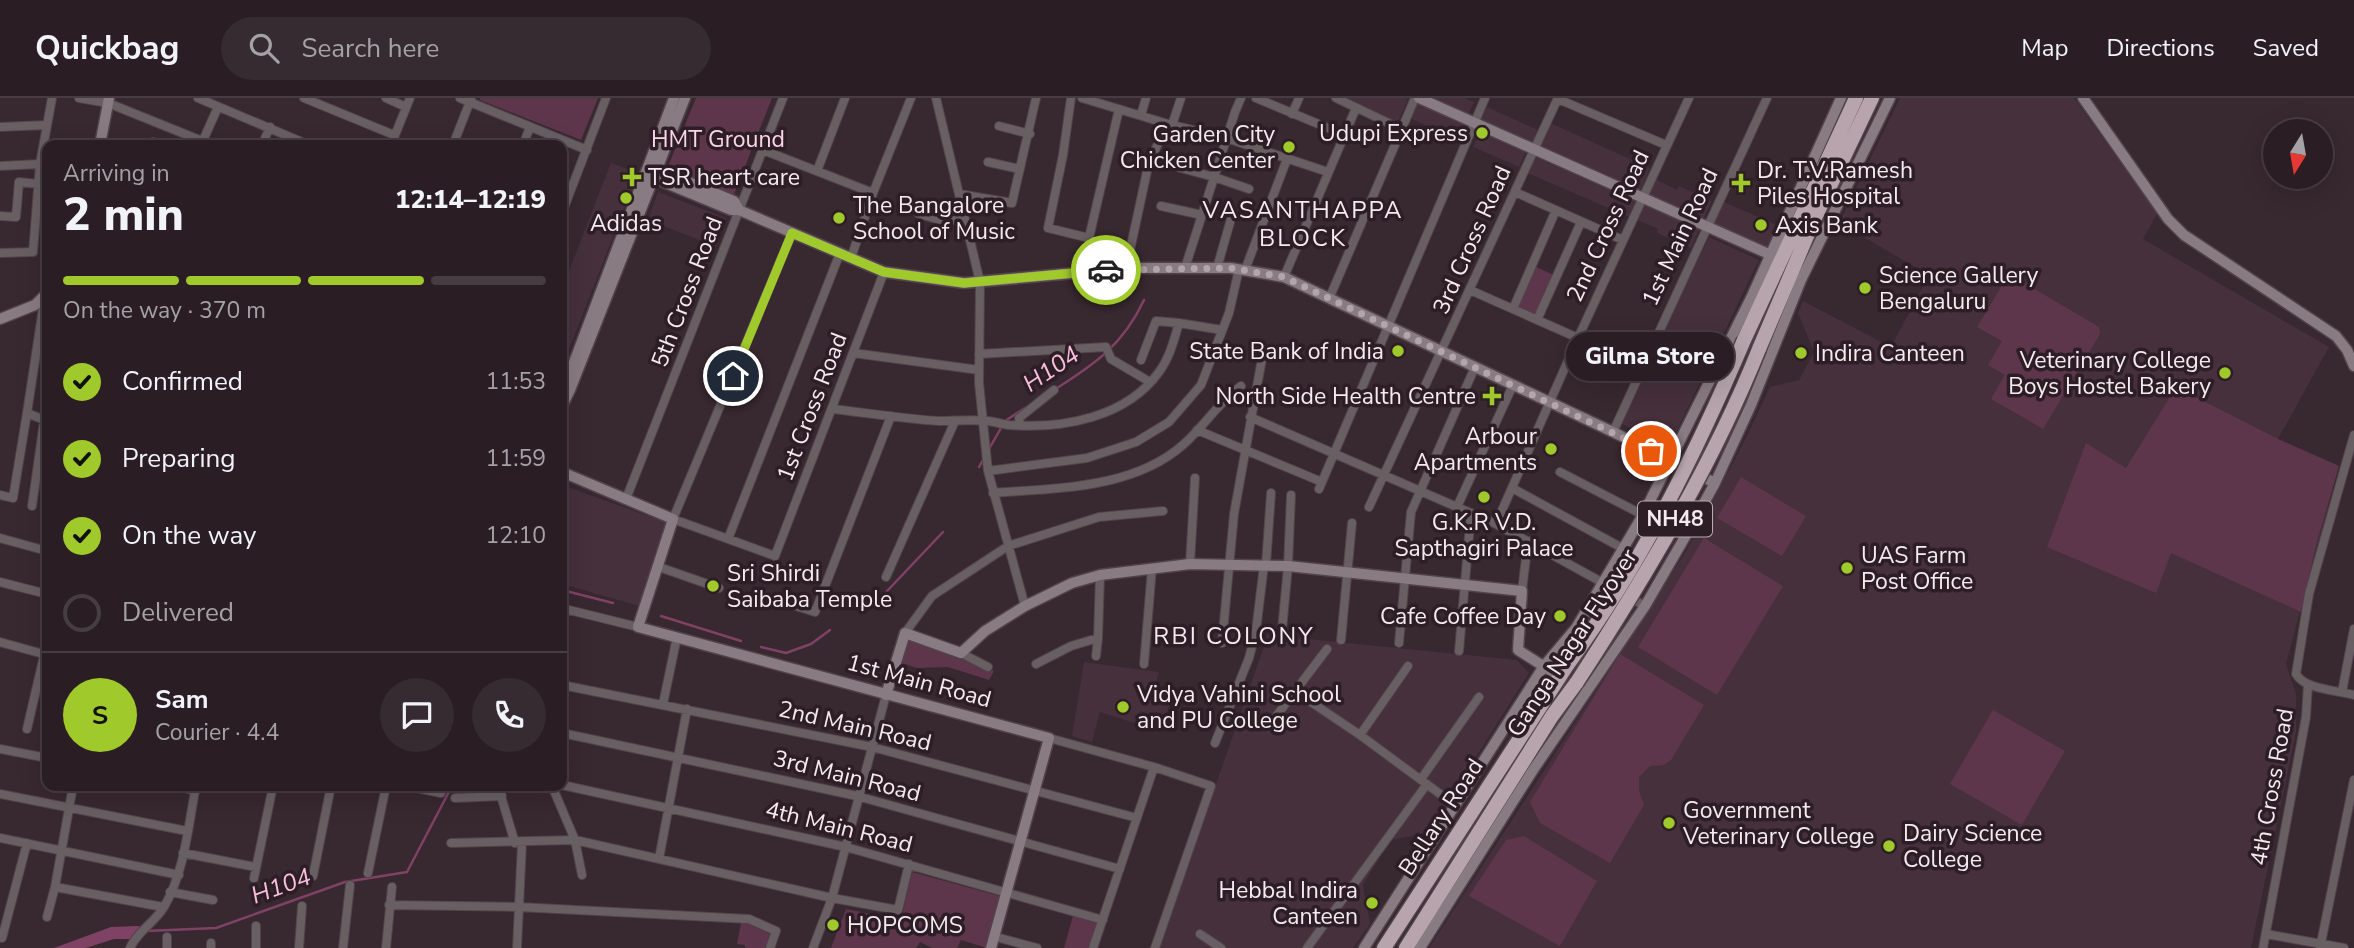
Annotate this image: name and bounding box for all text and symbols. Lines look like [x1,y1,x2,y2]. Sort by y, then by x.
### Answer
search box [221,17,711,80]
text: Quickbag [35,26,179,71]
icon: search [245,29,283,67]
text: Search here [301,31,439,66]
text: Map [2021,32,2068,64]
text: Directions [2106,32,2215,64]
text: Saved [2253,32,2319,64]
place label: Udupi Express [1319,118,1468,149]
place label: Garden City Chicken Center [1120,119,1276,176]
north arrow [2263,119,2333,189]
map controls [2263,119,2333,189]
park label: HMT Ground [651,124,785,155]
marker: Udupi Express [1474,125,1490,141]
marker: Garden City Chicken Center [1281,139,1297,155]
street label: 2nd Cross Road [1559,145,1657,307]
place label: Dr. T.V.Ramesh Piles Hospital [1757,155,1913,212]
text: Arriving in [63,158,170,189]
street label: 3rd Cross Road [1425,161,1519,319]
place label: TSR heart care [648,162,800,193]
street label: 1st Main Road [1635,163,1725,311]
marker: TSR heart care [622,167,642,187]
marker: Dr. T.V.Ramesh Piles Hospital [1731,173,1751,193]
text: 12:14–12:19 [395,182,546,217]
text: 2 min [63,183,184,246]
marker: Adidas [618,190,634,206]
place label: The Bangalore School of Music [853,190,1015,247]
district label: VASANTHAPPA BLOCK [1202,194,1403,254]
place label: Adidas [590,208,662,239]
marker: The Bangalore School of Music [831,210,847,226]
place label: Axis Bank [1775,210,1878,241]
street label: 5th Cross Road [644,212,730,372]
marker: Axis Bank [1753,217,1769,233]
courier [1071,235,1141,305]
icon: car [1087,251,1125,289]
place label: Science Gallery Bengaluru [1879,260,2039,317]
marker: Science Gallery Bengaluru [1857,280,1873,296]
text: On the way · 370 m [63,295,266,326]
street label: 1st Cross Road [769,328,855,486]
callout: Gilma Store [1567,332,1735,381]
place label: State Bank of India [1189,336,1384,367]
place label: Indira Canteen [1815,338,1965,369]
water label: H104 [1017,339,1085,399]
text: Gilma Store [1585,341,1715,372]
marker: State Bank of India [1390,343,1406,359]
marker: Indira Canteen [1793,345,1809,361]
place label: Veterinary College Boys Hostel Bakery [2008,345,2211,402]
pin [703,346,763,406]
icon: home [714,357,752,395]
icon: check [63,363,101,401]
text: Confirmed [122,364,243,399]
marker: Veterinary College Boys Hostel Bakery [2217,365,2233,381]
text: 11:53 [486,366,546,397]
place label: North Side Health Centre [1215,381,1476,412]
marker: North Side Health Centre [1482,386,1502,406]
place label: Arbour Apartments [1414,421,1538,478]
pin [1621,421,1681,481]
icon: bag [1632,432,1670,470]
icon: check [63,440,101,478]
text: Preparing [122,441,235,476]
marker: Arbour Apartments [1543,441,1559,457]
text: 11:59 [486,443,546,474]
marker: G.K.R V.D. Sapthagiri Palace [1476,489,1492,505]
road number: NH48 [1638,502,1712,536]
place label: G.K.R V.D. Sapthagiri Palace [1394,507,1574,564]
icon: check [63,517,101,555]
text: On the way [122,518,256,553]
text: 12:10 [486,520,546,551]
place label: UAS Farm Post Office [1861,540,1973,597]
street label: Ganga Nagar Flyover [1500,542,1645,743]
place label: Sri Shirdi Saibaba Temple [727,558,892,615]
marker: UAS Farm Post Office [1839,560,1855,576]
marker: Sri Shirdi Saibaba Temple [705,578,721,594]
text: Delivered [122,595,234,630]
place label: Cafe Coffee Day [1380,601,1546,632]
marker: Cafe Coffee Day [1552,608,1568,624]
district label: RBI COLONY [1153,620,1315,652]
street label: 1st Main Road [843,647,995,715]
button: chat [380,678,454,752]
button: phone [472,678,546,752]
place label: Vidya Vahini School and PU College [1136,679,1341,736]
text: Sam [155,682,208,717]
street label: 2nd Main Road [776,693,934,759]
text: S [92,698,108,733]
marker: Vidya Vahini School and PU College [1115,699,1131,715]
street label: 4th Cross Road [2243,706,2301,868]
text: Courier · 4.4 [155,717,279,748]
street label: 3rd Main Road [770,743,924,809]
street label: Bellary Road [1392,752,1490,882]
street label: 4th Main Road [762,794,916,860]
place label: Government Veterinary College [1682,795,1874,852]
marker: Government Veterinary College [1661,815,1677,831]
place label: Dairy Science College [1903,818,2042,875]
marker: Dairy Science College [1881,838,1897,854]
water label: H104 [247,860,315,912]
place label: Hebbal Indira Canteen [1219,875,1358,932]
marker: Hebbal Indira Canteen [1364,895,1380,911]
place label: HOPCOMS [847,910,963,941]
marker: HOPCOMS [825,917,841,933]

